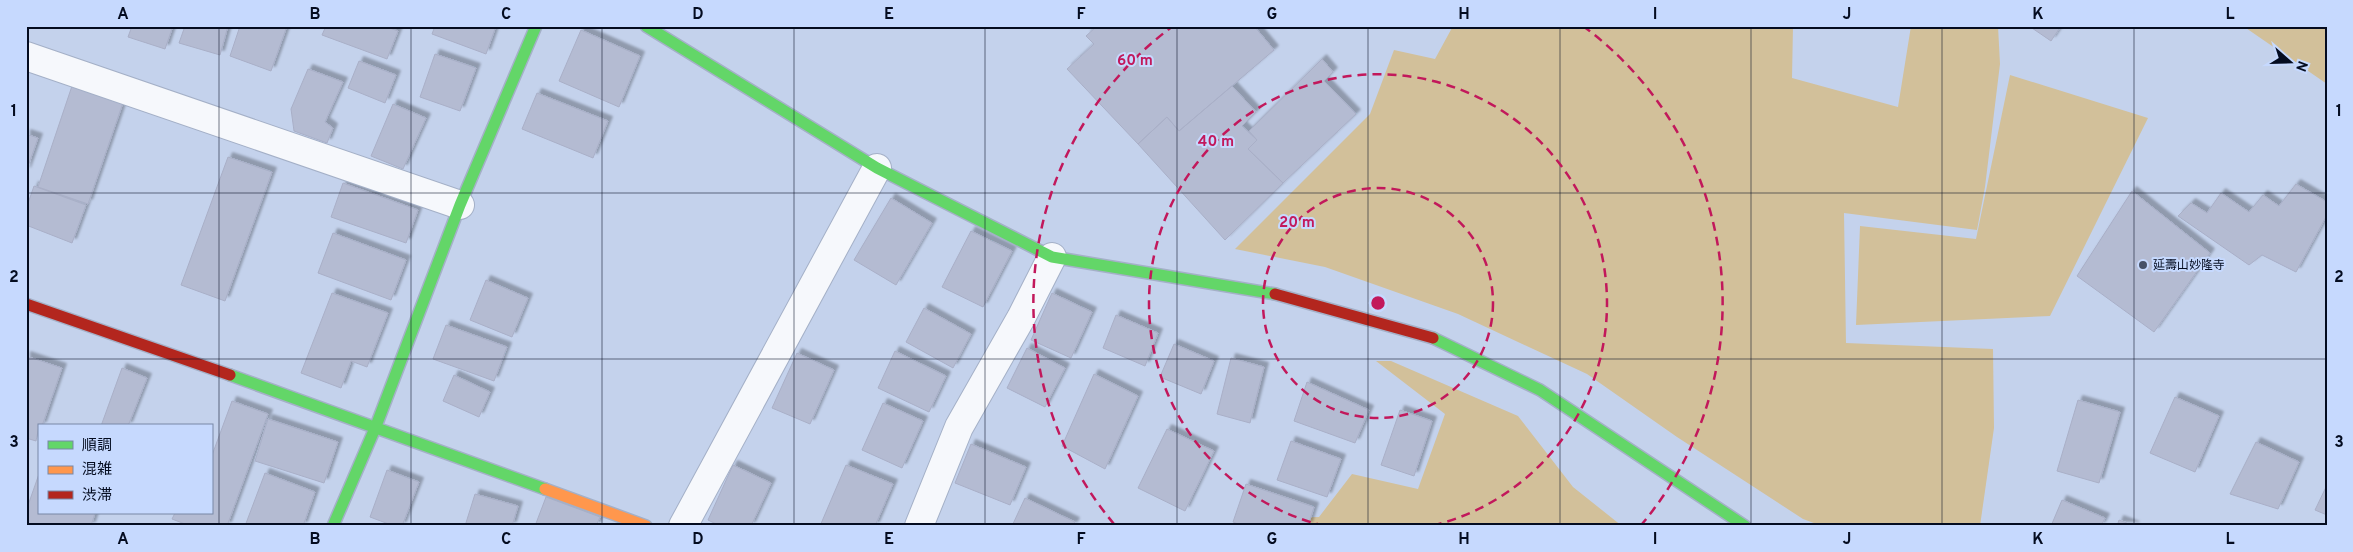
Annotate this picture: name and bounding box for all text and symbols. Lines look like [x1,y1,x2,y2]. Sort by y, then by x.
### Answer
text: A [117,5,129,25]
text: B [309,5,321,25]
text: C [501,5,511,25]
text: D [692,5,704,25]
text: E [884,5,894,25]
text: F [1076,5,1086,25]
text: G [1267,5,1277,25]
text: H [1458,5,1470,25]
text: I [1653,5,1657,25]
text: J [1843,5,1851,25]
text: K [2032,5,2044,25]
text: L [2225,5,2235,25]
north arrow [2266,38,2316,88]
text: 60 m [1117,52,1153,71]
text: N [2291,58,2311,74]
text: 1 [11,102,17,122]
text: 1 [2336,102,2342,122]
text: 40 m [1198,133,1234,152]
text: 20 m [1279,214,1315,233]
place label: 延壽山妙隆寺 [2153,258,2225,274]
marker: 延壽山妙隆寺 [2137,259,2149,271]
text: 2 [9,268,19,288]
text: 2 [2334,268,2344,288]
centre of rings [1369,294,1387,312]
legend [38,424,212,514]
text: 3 [9,433,19,453]
text: 3 [2334,433,2344,453]
text: 順調 [82,437,112,456]
text: 混雑 [82,461,112,480]
text: 渋滞 [82,487,112,506]
text: A [117,530,129,550]
text: B [309,530,321,550]
text: C [501,530,511,550]
text: D [692,530,704,550]
text: E [884,530,894,550]
text: F [1076,530,1086,550]
text: G [1267,530,1277,550]
text: H [1458,530,1470,550]
text: I [1653,530,1657,550]
text: J [1843,530,1851,550]
text: K [2032,530,2044,550]
text: L [2225,530,2235,550]

